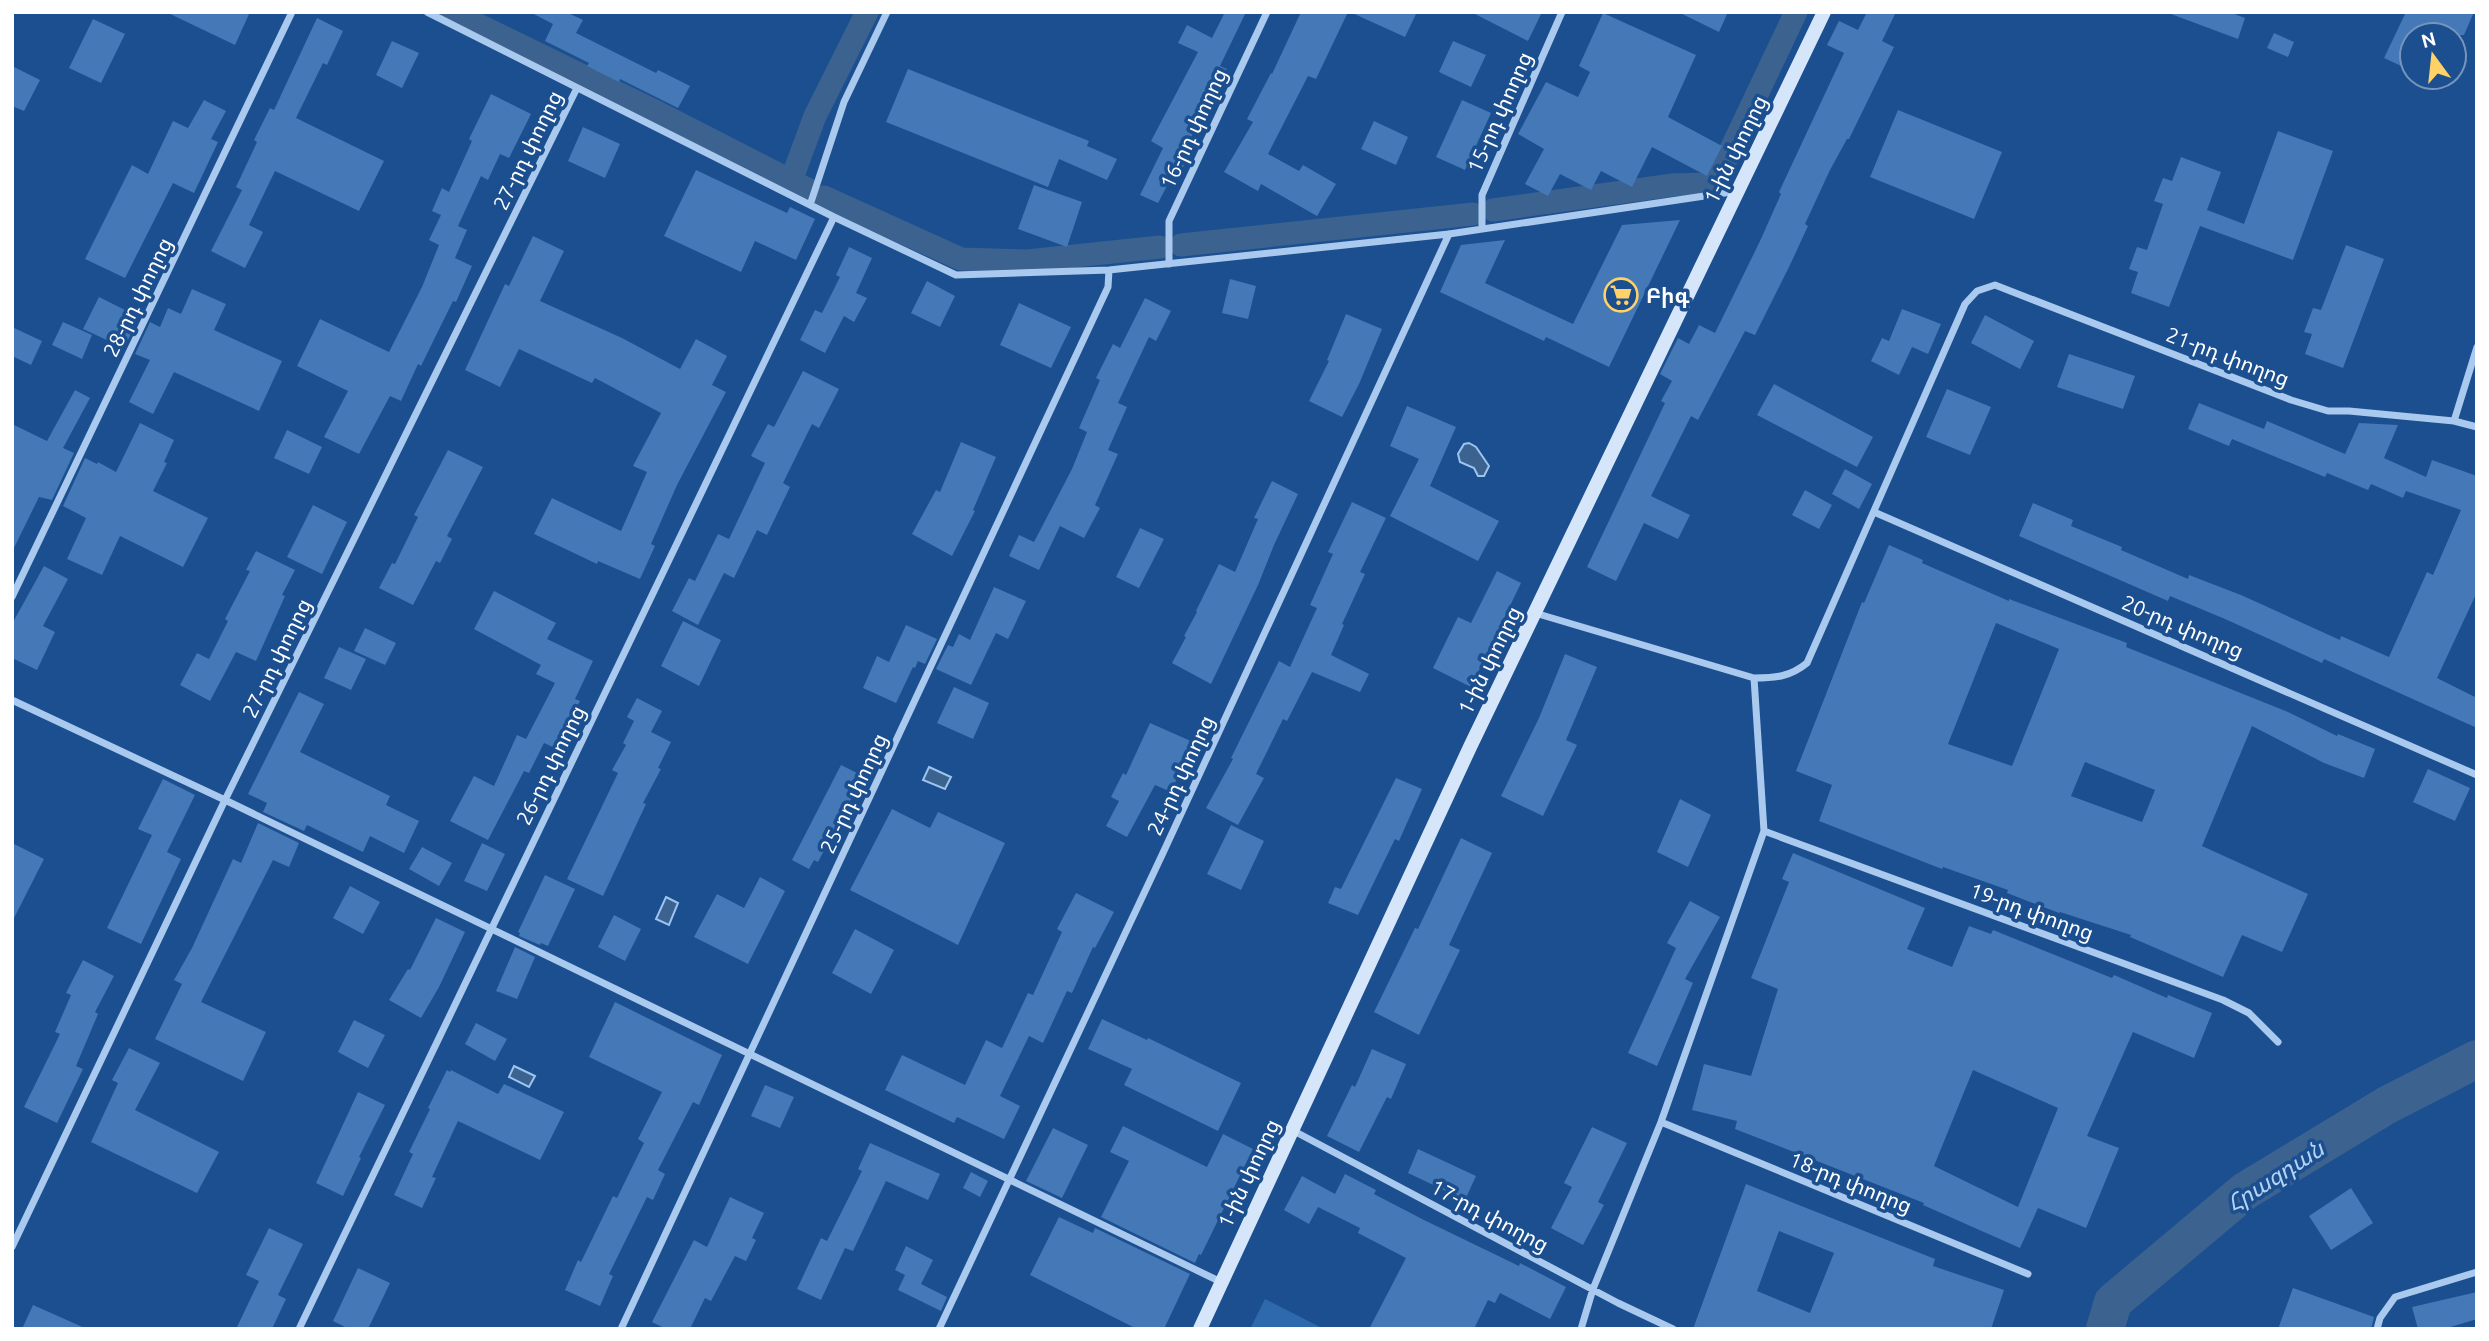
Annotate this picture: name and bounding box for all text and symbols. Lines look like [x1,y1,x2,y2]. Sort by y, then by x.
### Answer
north arrow [2398,21,2468,91]
text: N [2419,27,2438,52]
street label: 15-րդ փողոց [1462,48,1537,177]
street label: 16-րդ փողոց [1155,64,1232,192]
street label: 27-րդ փողոց [488,86,567,214]
street label: 1-ին փողոց [1699,91,1772,207]
street label: 28-րդ փողոց [98,233,177,361]
supermarket icon: Բիգ [1602,276,1640,314]
place label: Բիգ [1646,283,1690,308]
street label: 21-րդ փողոց [2163,322,2293,391]
street label: 20-րդ փողոց [2118,590,2247,663]
street label: 27-րդ փողոց [237,594,316,722]
street label: 1-ին փողոց [1453,602,1526,718]
street label: 26-րդ փողոց [511,701,590,829]
street label: 24-րդ փողոց [1142,711,1219,839]
street label: 25-րդ փողոց [815,729,892,857]
street label: 19-րդ փողոց [1967,878,2097,945]
street label: 1-ին փողոց [1212,1115,1285,1232]
water label: Հրազդան [2222,1135,2330,1218]
street label: 18-րդ փողոց [1786,1147,1916,1218]
street label: 17-րդ փողոց [1427,1174,1553,1257]

